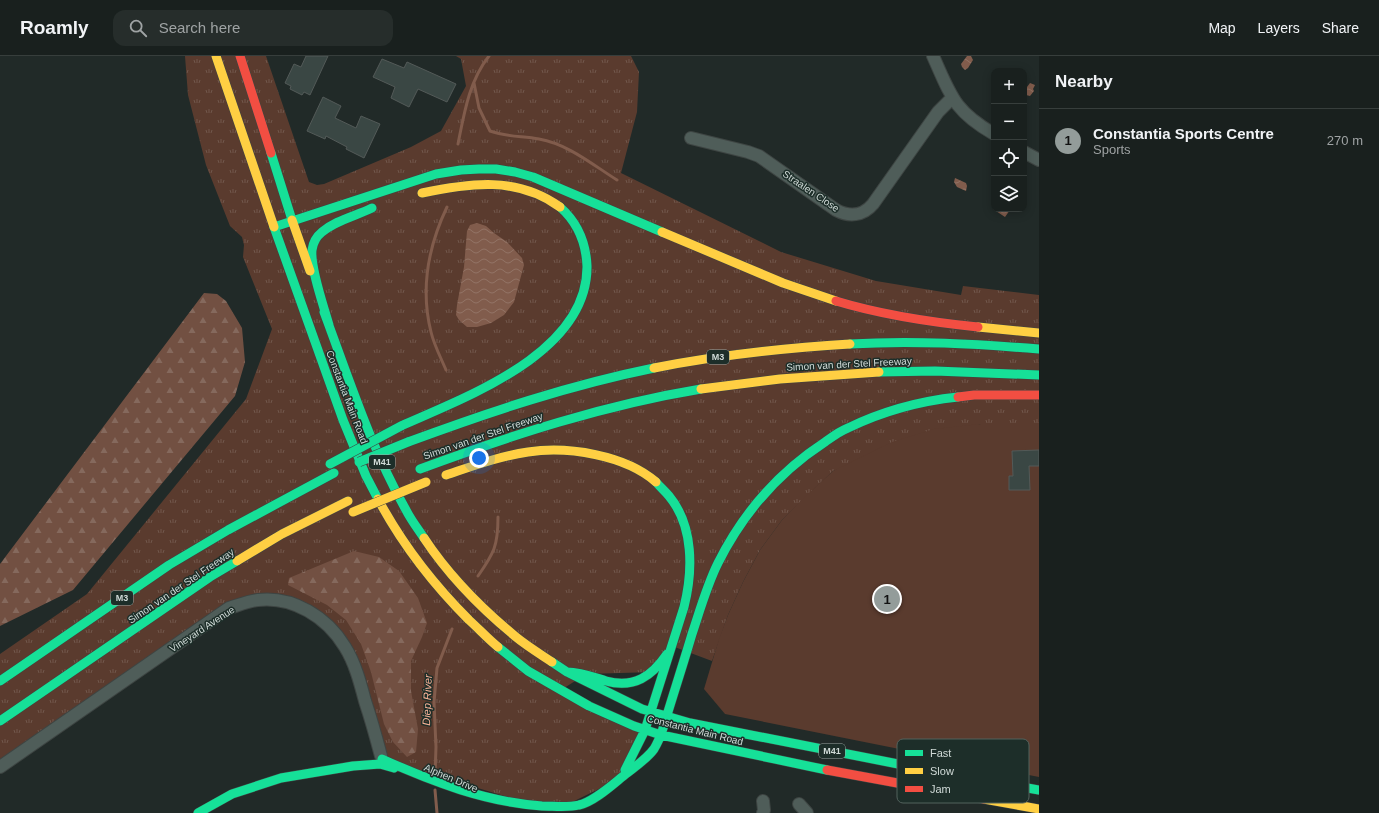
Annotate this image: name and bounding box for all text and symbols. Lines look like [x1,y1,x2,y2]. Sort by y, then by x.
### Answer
search box [113,10,393,46]
text: Roamly [20,17,89,38]
icon: search [127,17,149,39]
text: Search here [159,19,240,36]
text: Map [1208,20,1236,36]
text: Layers [1258,20,1300,36]
text: Share [1322,20,1359,36]
map controls [991,68,1027,212]
button: + [991,68,1027,104]
text: Nearby [1055,72,1113,91]
button: − [991,104,1027,140]
text: Constantia Sports Centre [1093,125,1274,142]
text: 1 [1064,133,1072,148]
text: 270 m [1327,133,1363,148]
button: locate [991,140,1027,176]
text: Sports [1093,142,1131,157]
street label: Straalen Close [781,168,842,214]
button: layers [991,176,1027,212]
street label: Constantia Main Road [324,349,370,445]
road number: M3 [707,350,729,364]
street label: Simon van der Stel Freeway [786,355,912,373]
street label: Simon van der Stel Freeway [422,410,544,462]
your location [469,448,489,468]
road number: M41 [369,455,395,469]
street label: Simon van der Stel Freeway [126,546,236,626]
pin: 1 [874,584,900,614]
road number: M3 [111,591,133,605]
street label: Vineyard Avenue [167,604,237,654]
water label: Diep River [420,673,434,726]
street label: Constantia Main Road [646,713,744,747]
legend [897,739,1029,803]
road number: M41 [819,744,845,758]
text: Fast [930,747,951,759]
street label: Alphen Drive [422,762,480,794]
text: Slow [930,765,954,777]
text: Jam [930,783,951,795]

